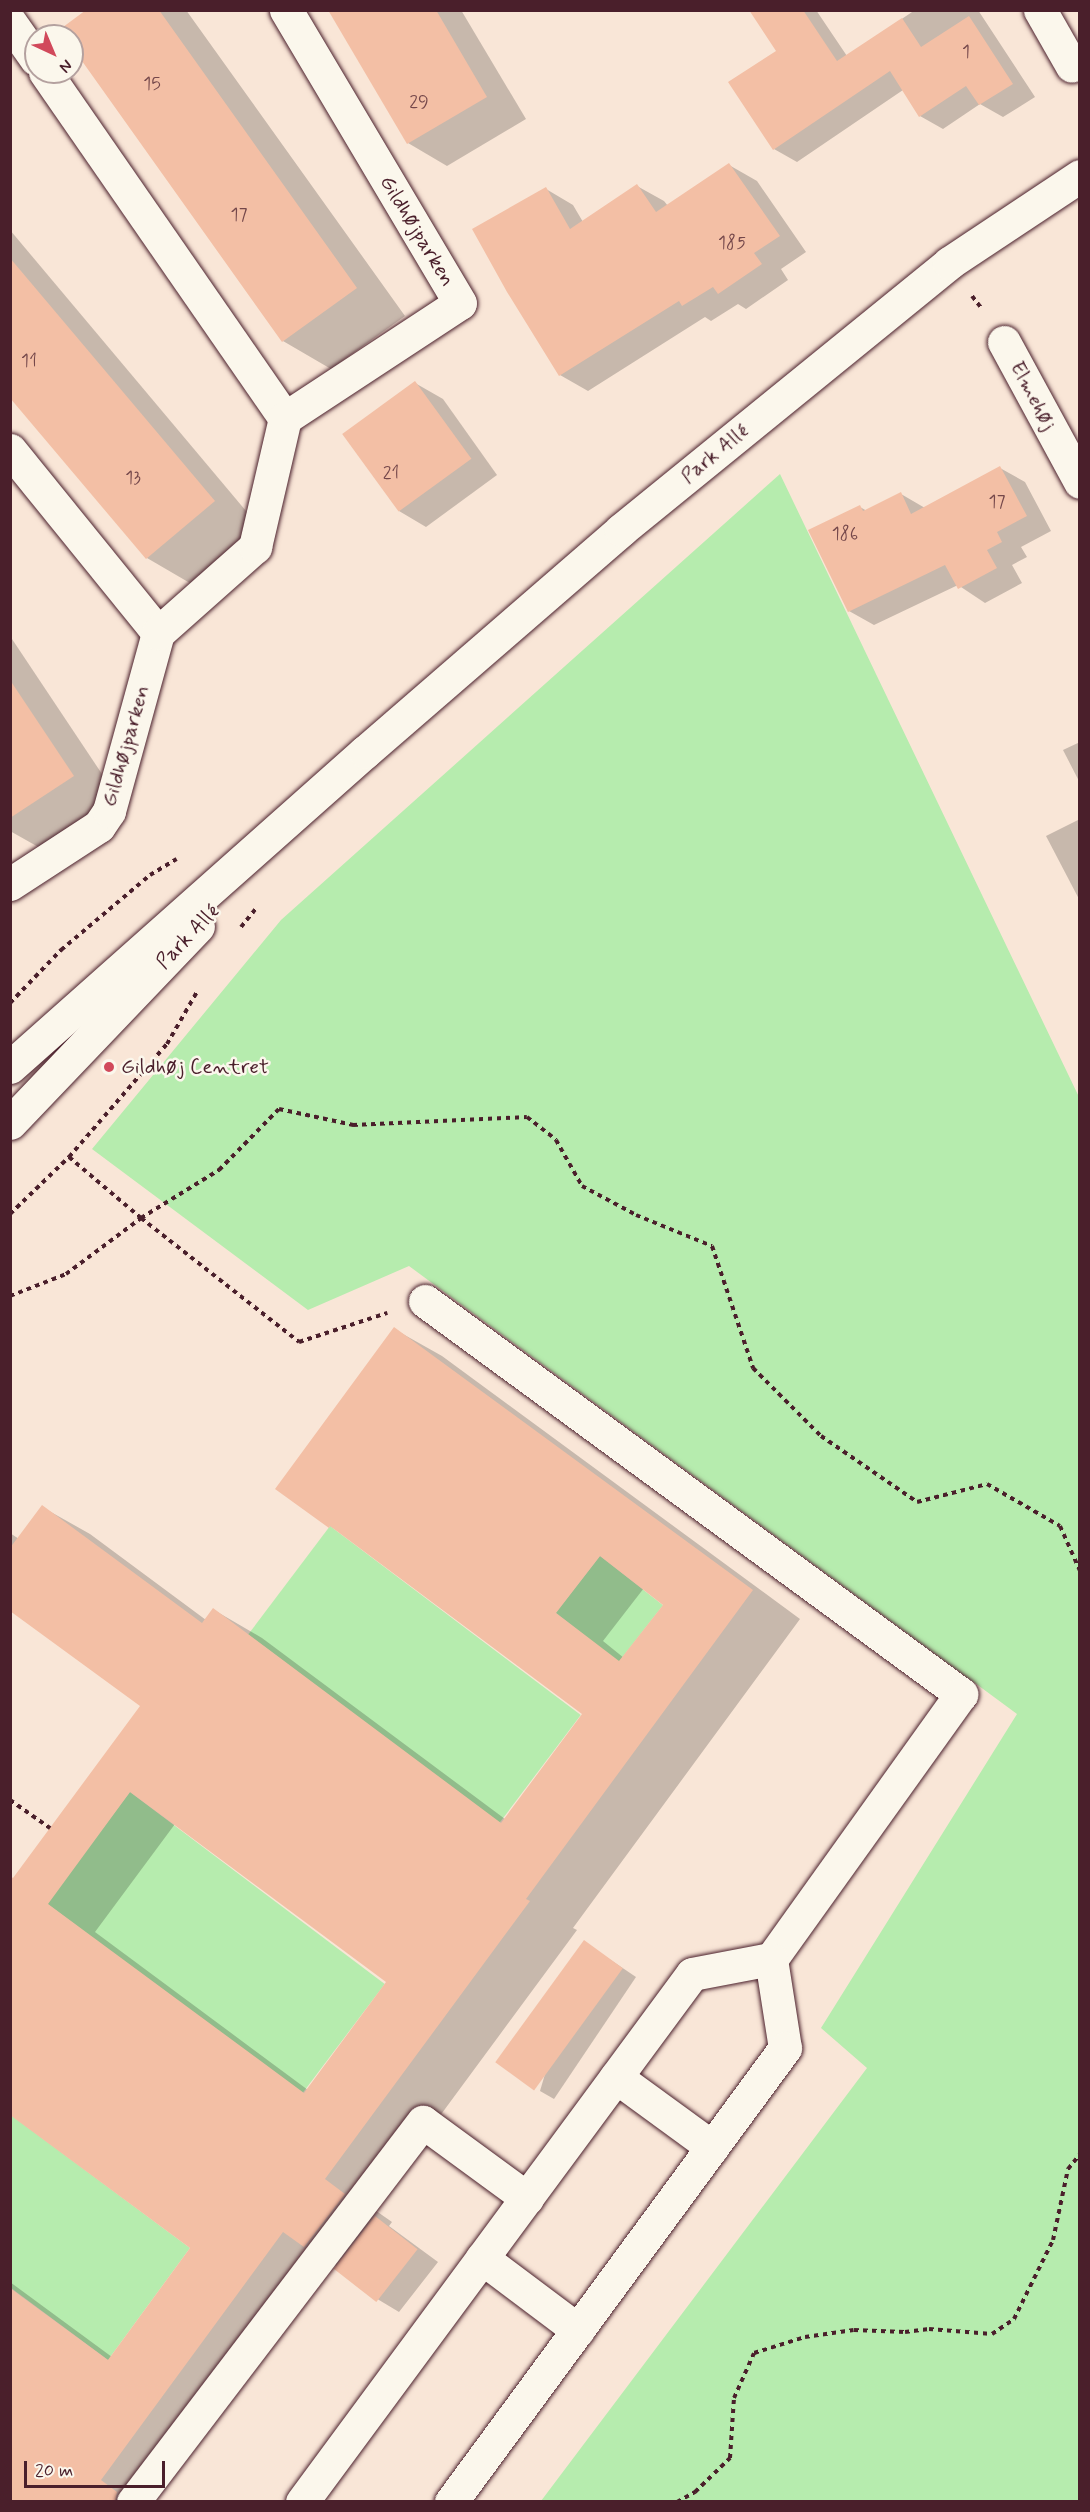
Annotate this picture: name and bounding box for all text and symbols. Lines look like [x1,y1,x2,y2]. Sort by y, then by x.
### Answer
north arrow [24,24,84,84]
house number: 1 [962,41,970,63]
text: N [54,55,77,77]
house number: 15 [143,73,161,95]
house number: 29 [409,91,429,113]
street label: Gildhøjparken [374,171,460,291]
house number: 17 [230,204,248,226]
house number: 185 [718,232,746,254]
house number: 11 [21,350,37,372]
street label: Elmehøj [1004,357,1062,435]
street label: Park Allé [676,419,754,489]
house number: 21 [383,462,399,484]
house number: 13 [125,467,141,489]
house number: 17 [988,491,1006,513]
house number: 186 [832,523,858,545]
street label: Gildhøjparken [97,682,155,810]
street label: Park Allé [151,899,225,975]
place label: Gildhøj Centret [121,1054,263,1080]
marker: Gildhøj Centret [102,1060,116,1074]
scale bar [27,2449,168,2487]
text: 20 m [35,2459,73,2483]

